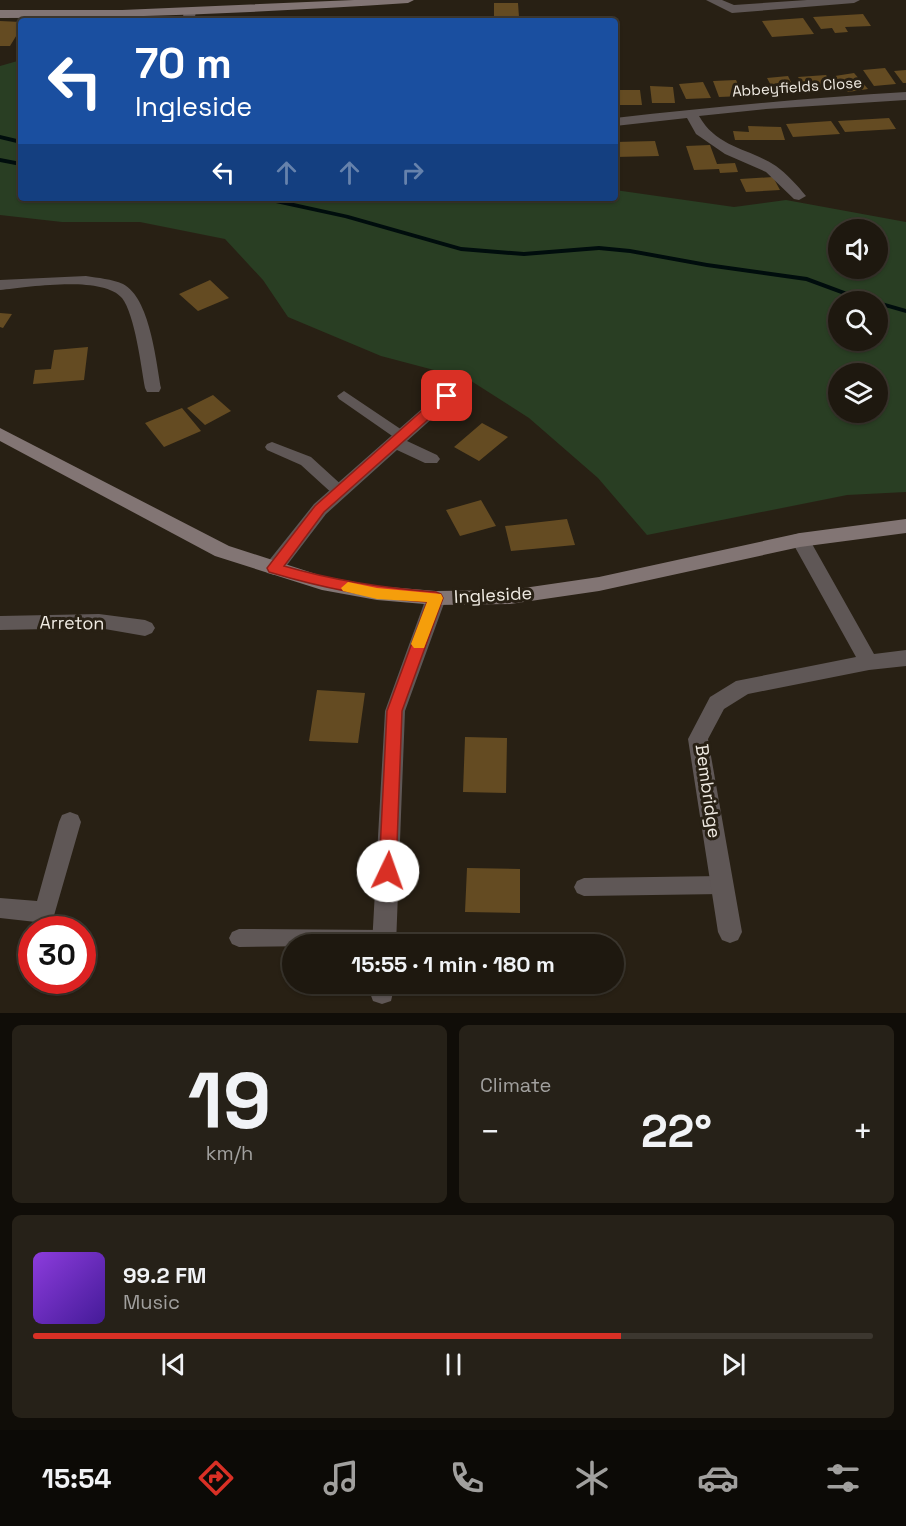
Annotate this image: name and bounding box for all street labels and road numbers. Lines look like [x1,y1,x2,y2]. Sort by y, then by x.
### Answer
street label: Abbeyfields Close [731,72,863,101]
street label: Ingleside [453,581,533,608]
street label: Arreton [39,610,105,635]
street label: Bembridge [691,742,726,839]

